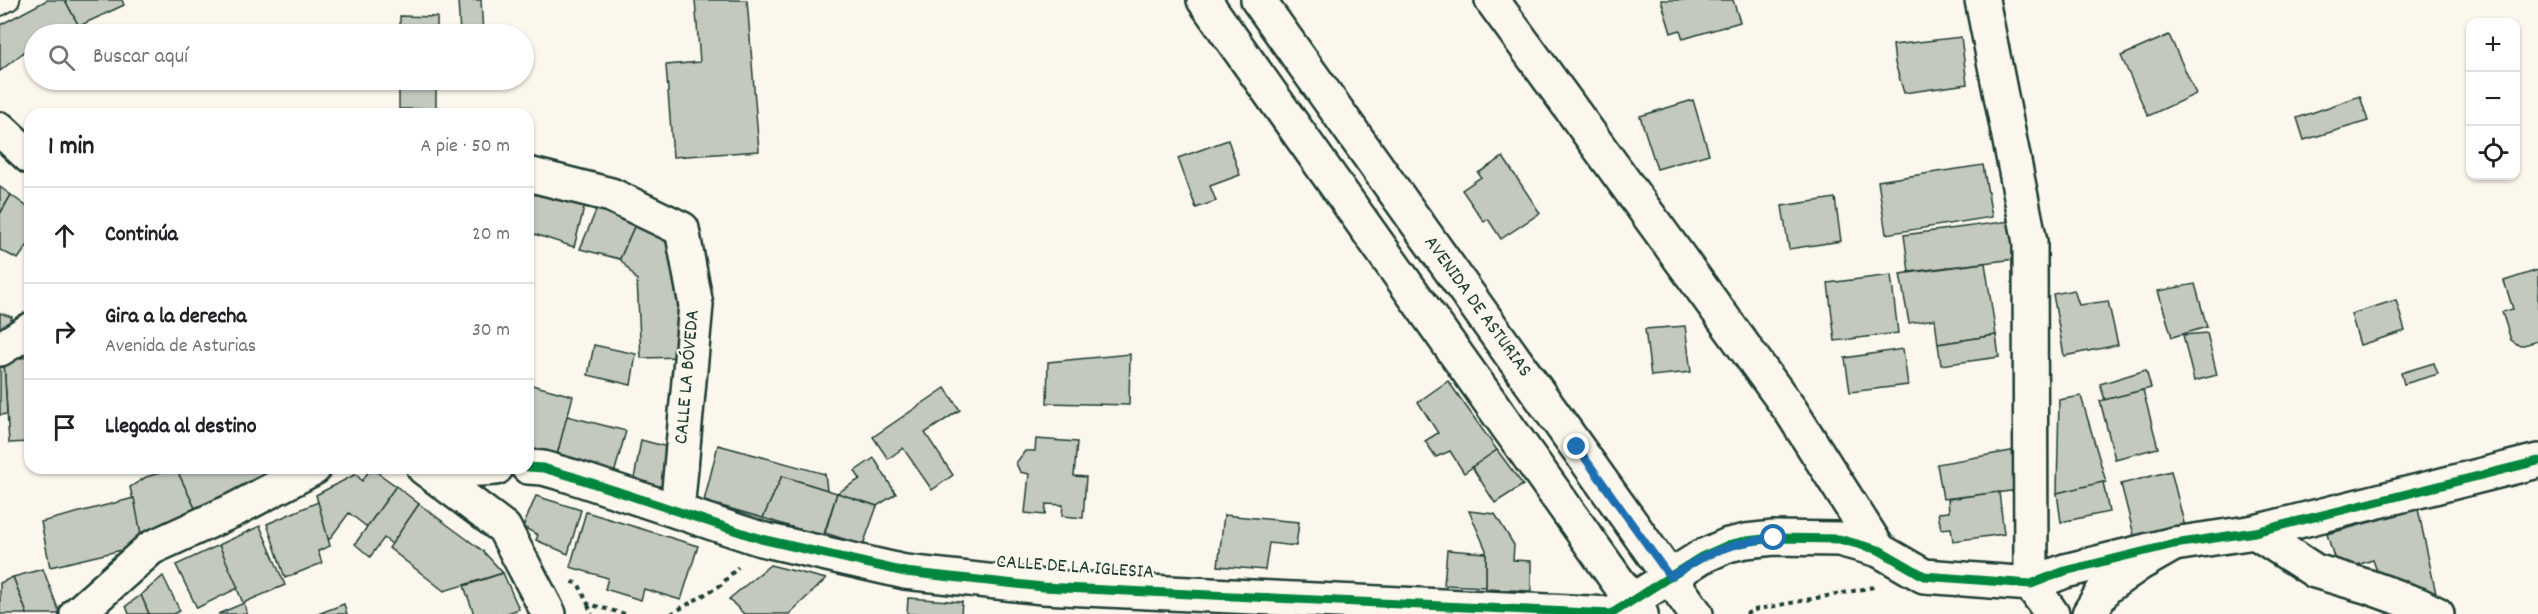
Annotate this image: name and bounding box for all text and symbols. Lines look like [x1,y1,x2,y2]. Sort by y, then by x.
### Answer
map controls [2466,18,2520,180]
button: + [2466,18,2520,72]
search box [24,24,534,90]
icon: search [45,41,78,74]
text: Buscar aquí [93,42,188,73]
button: − [2466,72,2520,126]
button: locate [2466,126,2520,180]
text: 1 min [48,129,94,166]
text: A pie · 50 m [421,133,510,161]
icon: ahead [48,219,81,252]
text: Continúa [105,220,178,251]
text: 20 m [472,221,510,249]
street label: AVENIDA DE ASTURIAS [1416,231,1538,383]
text: Gira a la derecha [105,302,247,333]
street label: CALLE LA BÓVEDA [668,309,708,445]
icon: right [48,315,81,348]
text: 30 m [472,317,510,345]
text: Avenida de Asturias [105,333,256,361]
icon: arrive [48,411,81,444]
text: Llegada al destino [105,412,257,443]
route end [1563,433,1589,459]
route start [1760,524,1786,550]
street label: CALLE DE LA IGLESIA [995,549,1155,587]

